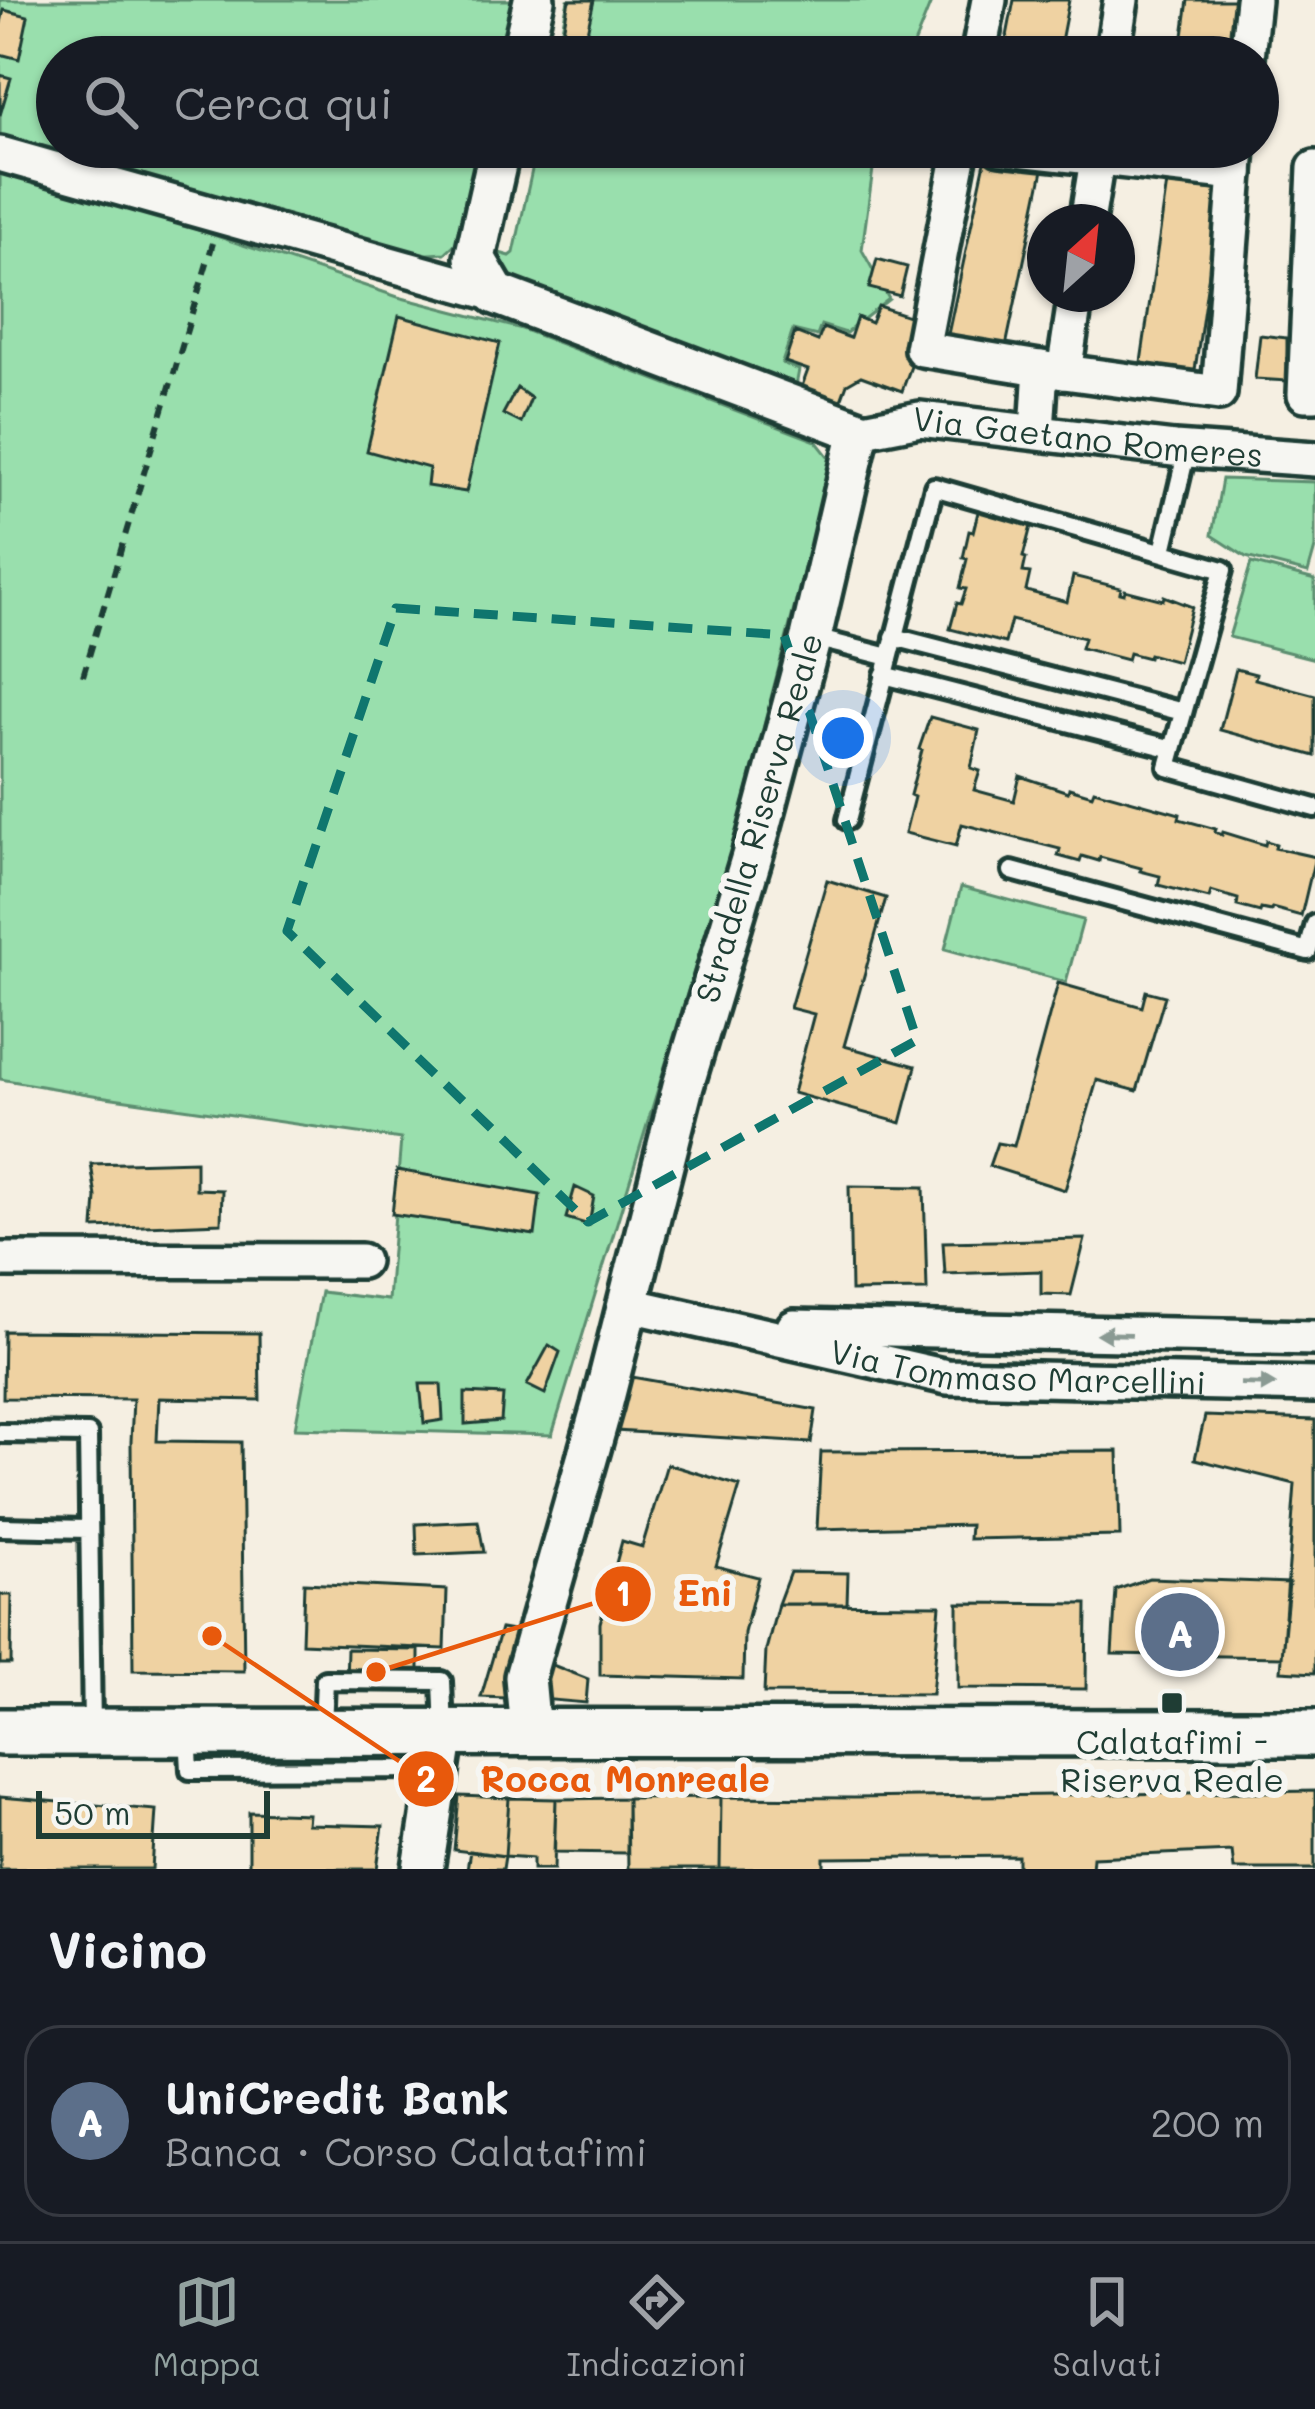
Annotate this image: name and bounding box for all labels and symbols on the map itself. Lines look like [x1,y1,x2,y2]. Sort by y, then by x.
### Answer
north arrow [1027,204,1135,312]
street label: Via Gaetano Romeres [911,395,1264,475]
street label: Stradella Riserva Reale [684,628,831,1008]
your location [813,708,873,768]
one-way arrow [1094,1324,1132,1343]
street label: Via Tommaso Marcellini [826,1328,1206,1403]
one-way arrow [1240,1374,1278,1393]
callout: Eni [593,1558,757,1630]
text: 1 [615,1568,631,1615]
text: Eni [677,1568,733,1615]
pin: A [1141,1587,1219,1677]
marker: Calatafimi - Riserva Reale [1159,1690,1185,1716]
place label: Calatafimi - Riserva Reale [1060,1719,1284,1800]
callout: Rocca Monreale [396,1743,794,1815]
text: 2 [416,1754,436,1801]
text: Rocca Monreale [480,1754,770,1801]
scale bar [36,1785,270,1838]

